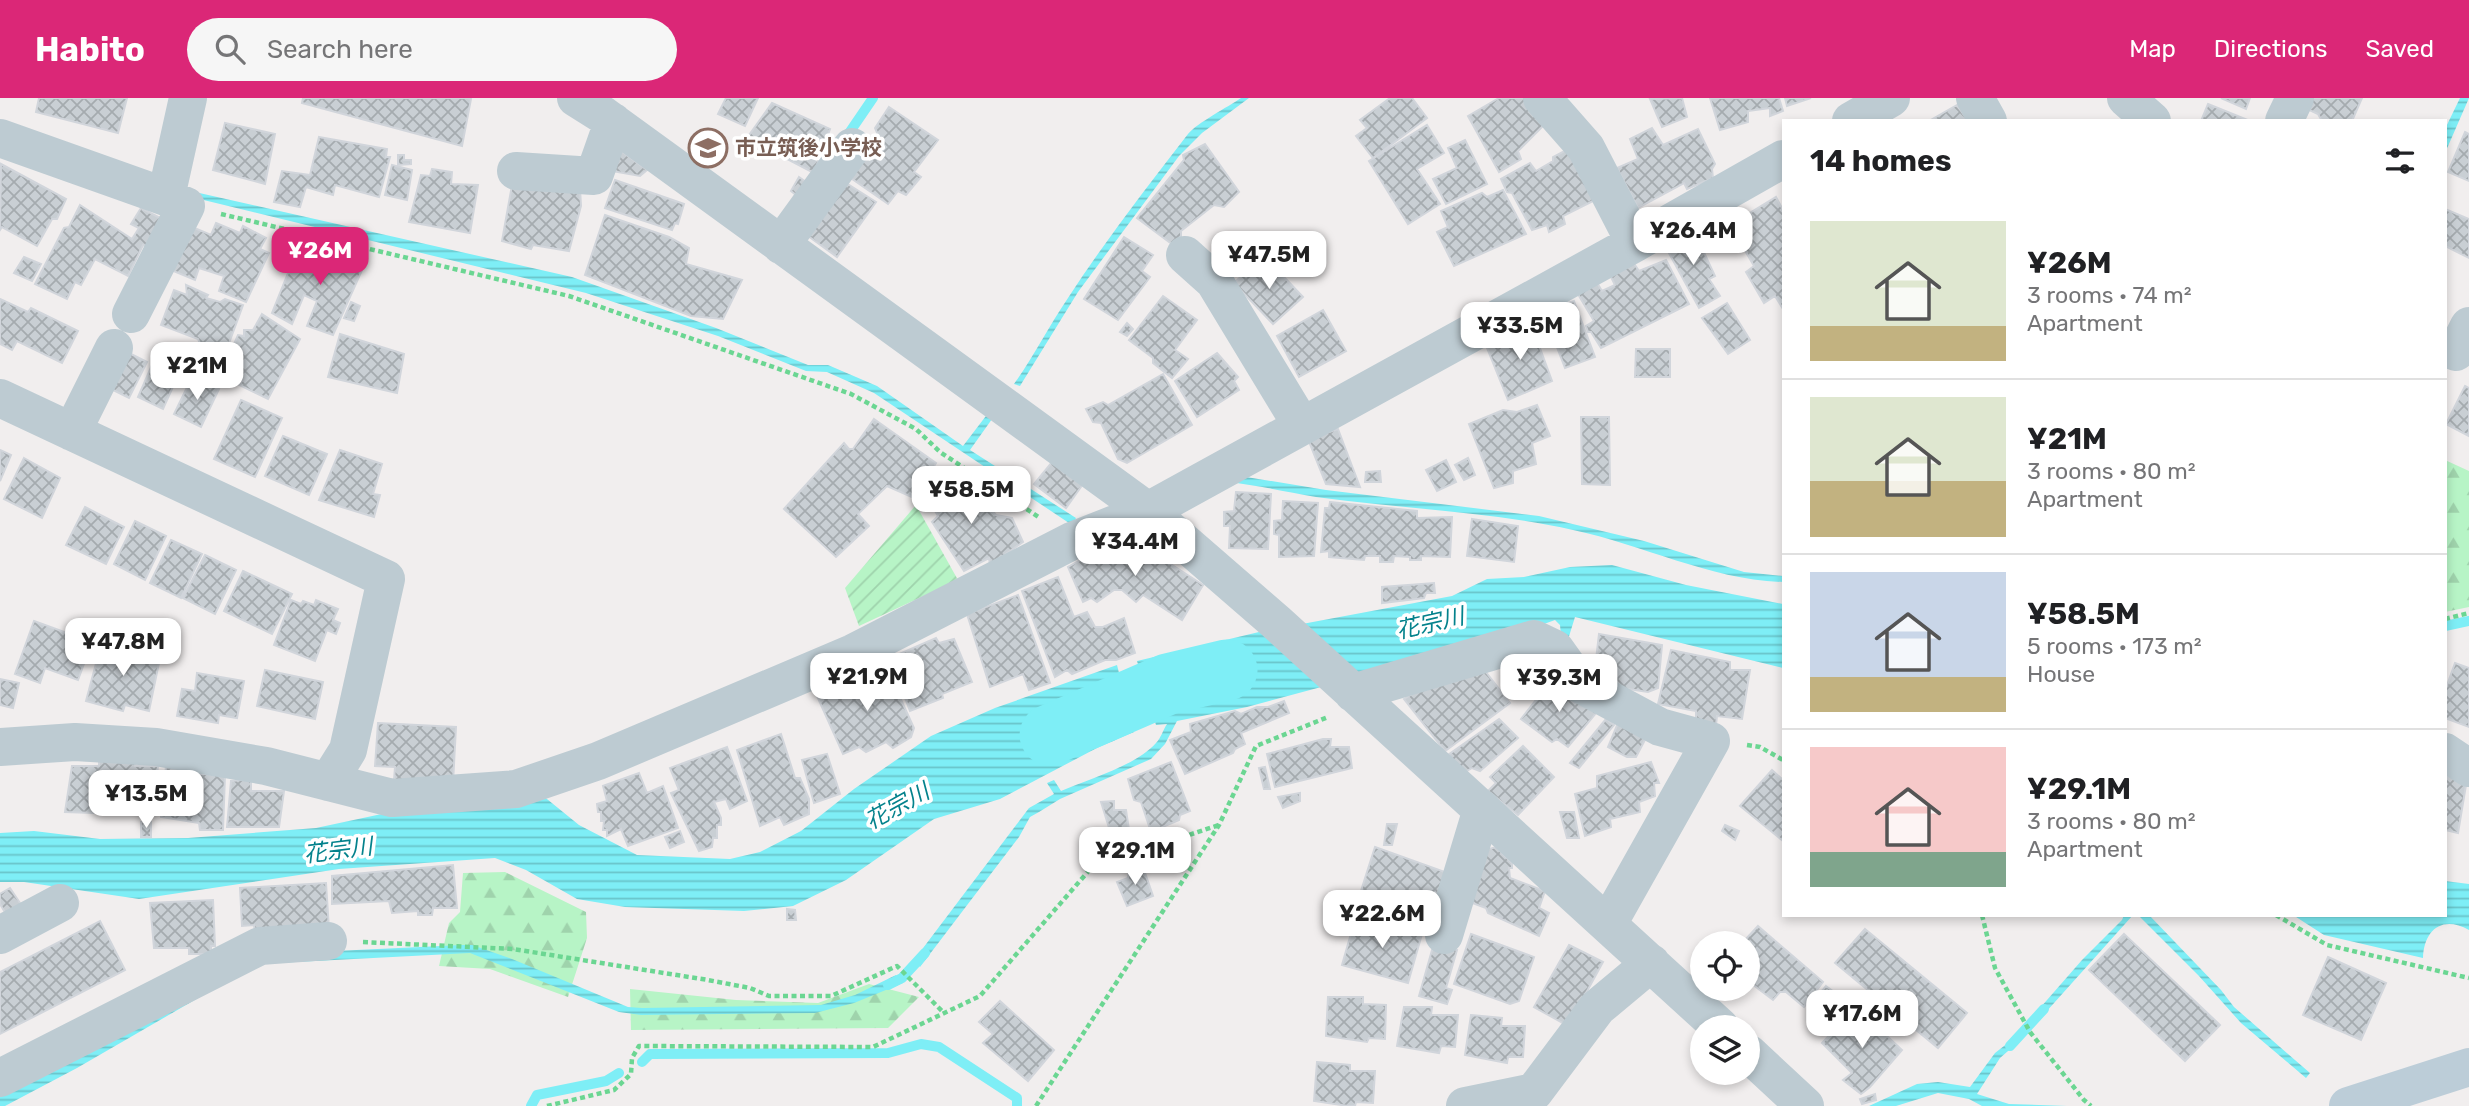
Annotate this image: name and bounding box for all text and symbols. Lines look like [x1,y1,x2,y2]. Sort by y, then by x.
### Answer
search box [187,18,677,81]
text: Habito [35,30,145,69]
icon: search [211,30,249,68]
text: Search here [267,34,413,65]
text: Map [2129,35,2176,63]
text: Directions [2214,35,2327,63]
text: Saved [2365,35,2434,63]
school or university icon: 市立筑後小学校 [687,127,729,169]
place label: 市立筑後小学校 [735,135,882,160]
icon: filters [2381,142,2419,180]
text: 14 homes [1810,143,1952,179]
pin: ¥26.4M [1636,208,1750,267]
text: ¥26.4M [1650,216,1736,244]
pin: ¥26M [279,228,361,287]
pin: ¥47.5M [1212,232,1326,291]
text: ¥26M [288,236,352,264]
text: ¥47.5M [1227,240,1311,268]
text: ¥26M [2027,245,2112,281]
icon: home [1866,249,1950,333]
text: 3 rooms · 74 m² [2027,281,2192,309]
pin: ¥33.5M [1463,302,1577,362]
text: Apartment [2027,309,2143,337]
text: ¥33.5M [1477,311,1563,339]
pin: ¥21M [156,342,238,402]
text: ¥21M [166,351,228,379]
text: ¥21M [2027,421,2107,457]
icon: home [1866,425,1950,509]
text: 3 rooms · 80 m² [2027,457,2196,485]
pin: ¥58.5M [914,466,1028,526]
text: ¥58.5M [928,475,1014,503]
text: Apartment [2027,485,2143,513]
pin: ¥34.4M [1078,518,1192,578]
text: ¥34.4M [1091,527,1179,555]
text: ¥58.5M [2027,596,2140,632]
icon: home [1866,600,1950,684]
water label: 花宗川 [1393,601,1470,644]
pin: ¥47.8M [66,618,180,678]
text: ¥47.8M [81,627,165,655]
text: 5 rooms · 173 m² [2027,632,2202,660]
pin: ¥21.9M [810,654,924,713]
pin: ¥39.3M [1502,654,1616,714]
text: House [2027,660,2095,688]
text: ¥21.9M [826,662,908,690]
text: ¥39.3M [1516,663,1602,691]
pin: ¥13.5M [89,770,203,830]
text: ¥29.1M [2027,771,2131,807]
icon: home [1866,775,1950,859]
water label: 花宗川 [860,776,937,835]
text: ¥13.5M [105,779,187,807]
text: 3 rooms · 80 m² [2027,807,2196,835]
pin: ¥29.1M [1078,828,1192,887]
water label: 花宗川 [302,832,377,868]
text: Apartment [2027,835,2143,863]
text: ¥29.1M [1095,836,1175,864]
pin: ¥22.6M [1325,890,1439,950]
text: ¥22.6M [1339,899,1425,927]
map controls [1690,931,1760,1085]
button: locate [1690,931,1760,1001]
pin: ¥17.6M [1805,990,1919,1050]
text: ¥17.6M [1822,999,1902,1027]
button: layers [1690,1015,1760,1085]

